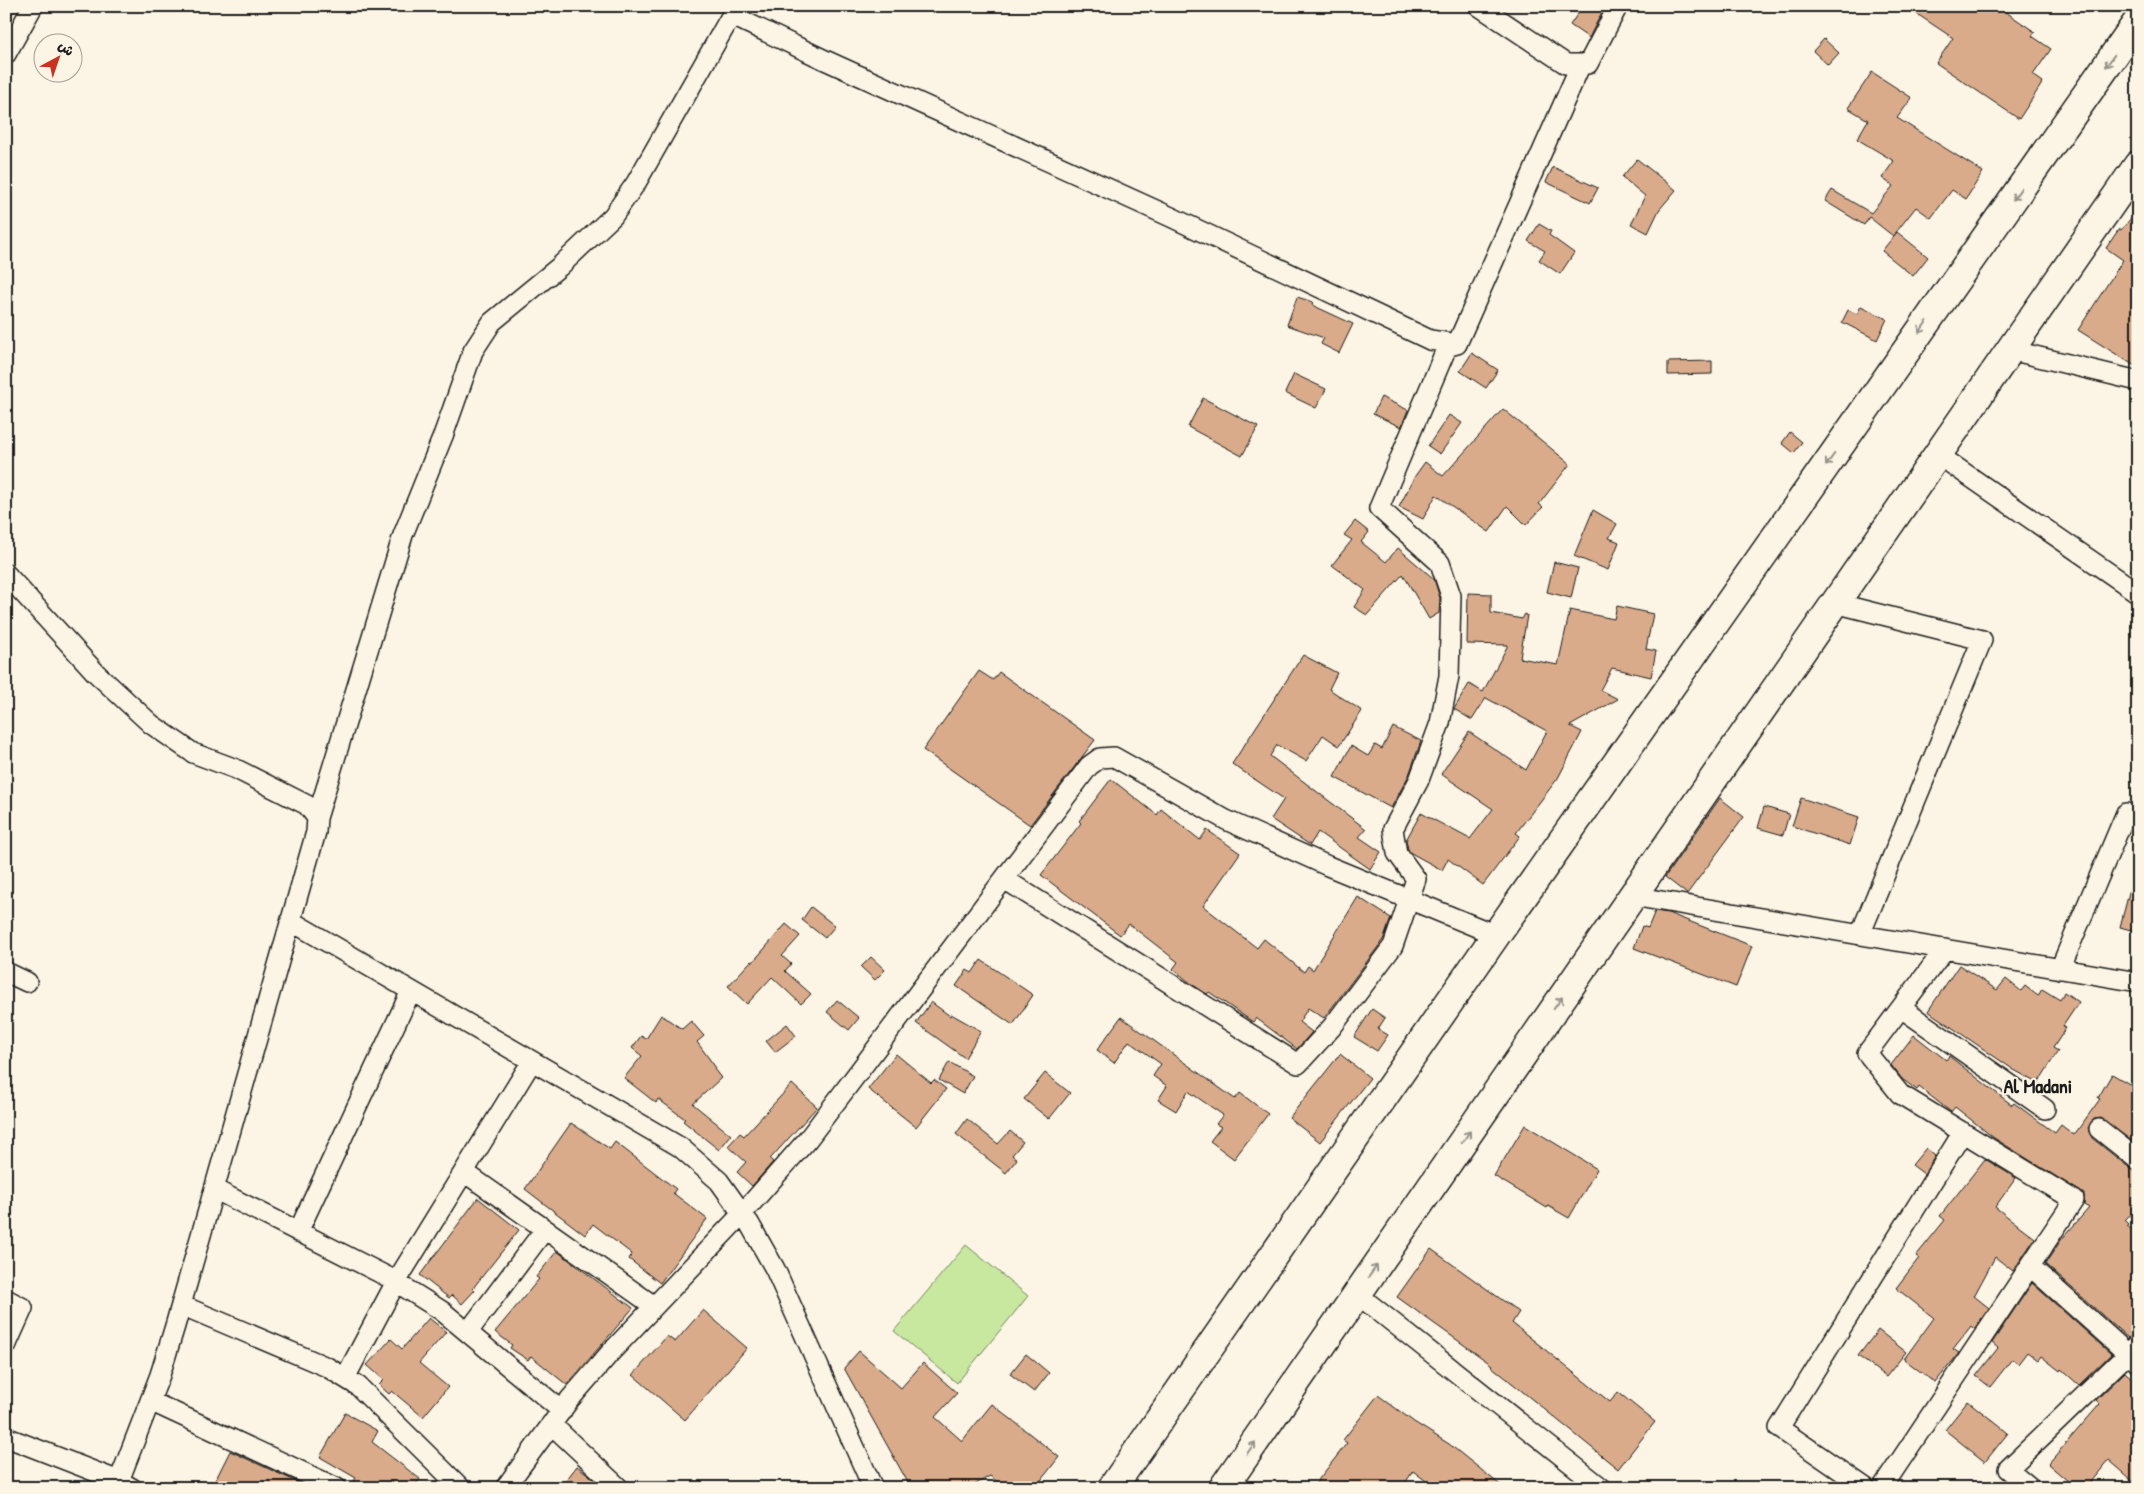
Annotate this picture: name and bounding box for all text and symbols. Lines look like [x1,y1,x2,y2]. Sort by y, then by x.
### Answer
north arrow [32,32,82,82]
text: ش [55,35,79,60]
one-way arrow [2105,54,2115,68]
one-way arrow [2012,187,2022,201]
one-way arrow [1918,320,1928,334]
one-way arrow [1825,453,1835,467]
one-way arrow [1553,997,1563,1011]
district label: Al Madani [2004,1072,2072,1099]
one-way arrow [1461,1130,1471,1144]
one-way arrow [1368,1264,1378,1278]
one-way arrow [1246,1441,1256,1455]

